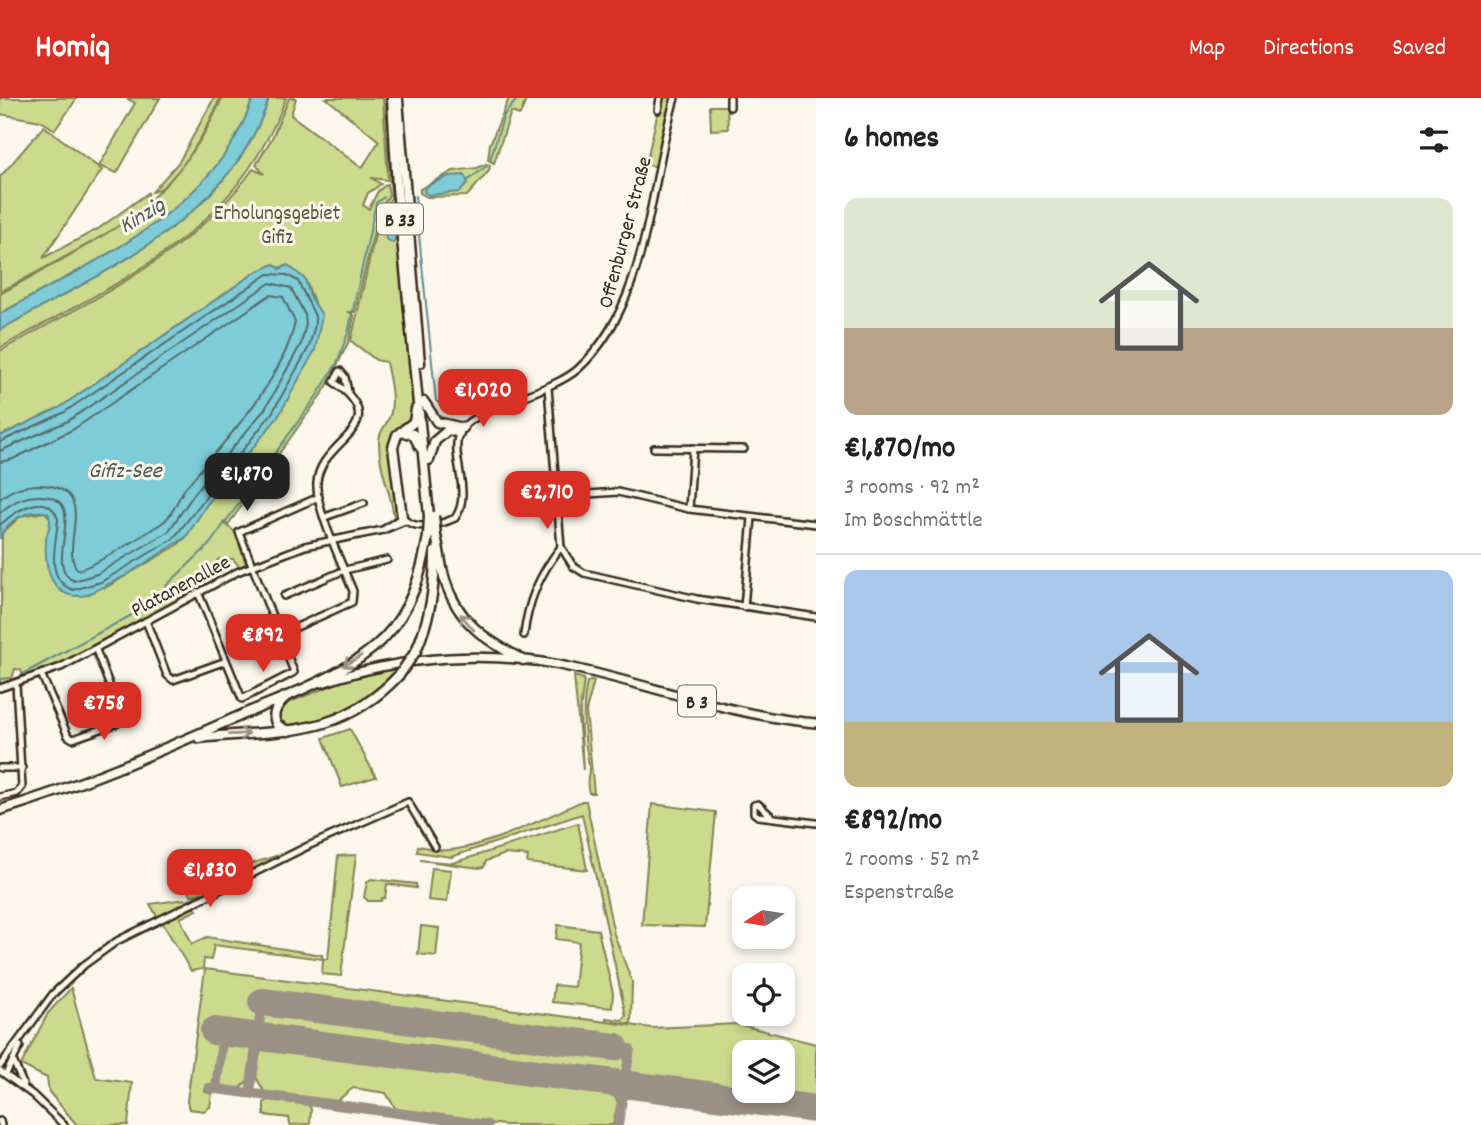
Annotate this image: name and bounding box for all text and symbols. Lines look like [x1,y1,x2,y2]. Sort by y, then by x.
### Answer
text: Homiq [35,26,110,73]
text: Map [1189,32,1225,66]
text: Directions [1263,32,1354,66]
text: Saved [1392,32,1446,66]
text: 6 homes [844,119,939,162]
icon: filters [1415,121,1453,159]
street label: Offenburger Straße [592,154,662,312]
water label: Kinzig [114,190,173,244]
park label: Erholungsgebiet Gifiz [214,200,340,254]
road number: B 33 [377,203,423,234]
icon: home [1086,243,1212,369]
pin: €1,020 [426,370,540,429]
text: €1,020 [454,375,512,408]
text: €1,870/mo [844,429,955,472]
pin: €1,870 [190,454,304,513]
water label: Gifiz-See [88,456,164,489]
text: €1,870 [221,459,273,492]
pin: €2,710 [490,472,604,531]
text: 3 rooms · 92 m² [844,472,980,505]
text: €2,710 [520,477,574,510]
text: Im Boschmättle [844,505,983,538]
street label: Platanenallee [126,549,237,626]
one-way arrow [459,613,475,631]
pin: €892 [222,614,304,674]
icon: home [1086,615,1212,741]
text: €892 [242,620,284,653]
one-way arrow [343,654,363,668]
pin: €758 [63,682,145,742]
road number: B 3 [678,686,716,716]
text: €758 [83,688,125,721]
one-way arrow [228,727,251,740]
text: €892/mo [844,801,942,844]
text: 2 rooms · 52 m² [844,844,980,877]
pin: €1,830 [153,850,267,909]
text: €1,830 [183,855,237,888]
text: Espenstraße [844,877,954,910]
north arrow [732,886,794,948]
map controls [732,886,795,1103]
button: locate [732,963,795,1026]
button: layers [732,1040,795,1103]

